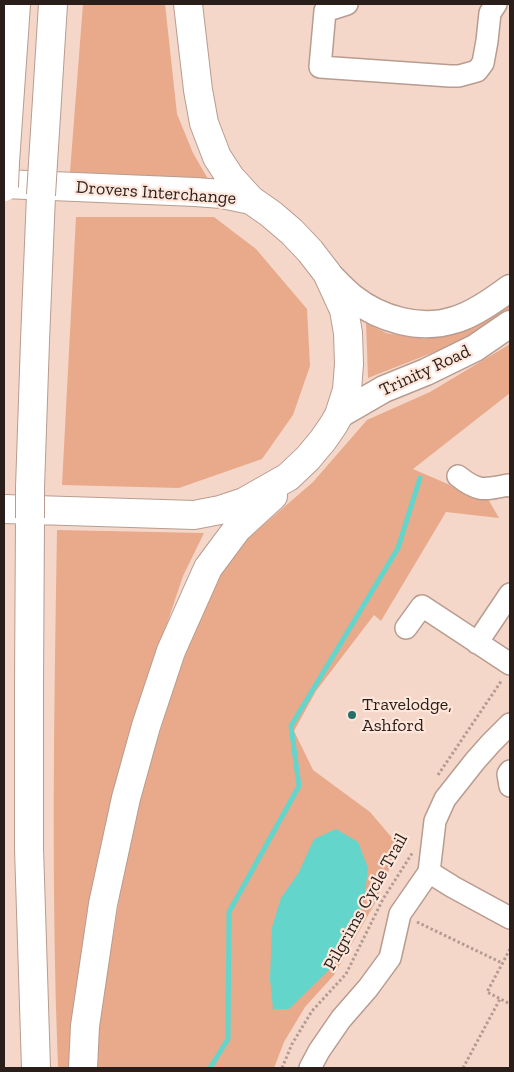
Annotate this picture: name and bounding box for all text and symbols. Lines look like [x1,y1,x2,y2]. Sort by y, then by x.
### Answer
street label: Drovers Interchange [75,177,237,209]
street label: Trinity Road [376,341,474,401]
place label: Travelodge, Ashford [362,694,452,736]
marker: Travelodge, Ashford [346,709,358,721]
street label: Pilgrims Cycle Trail [319,830,413,974]

